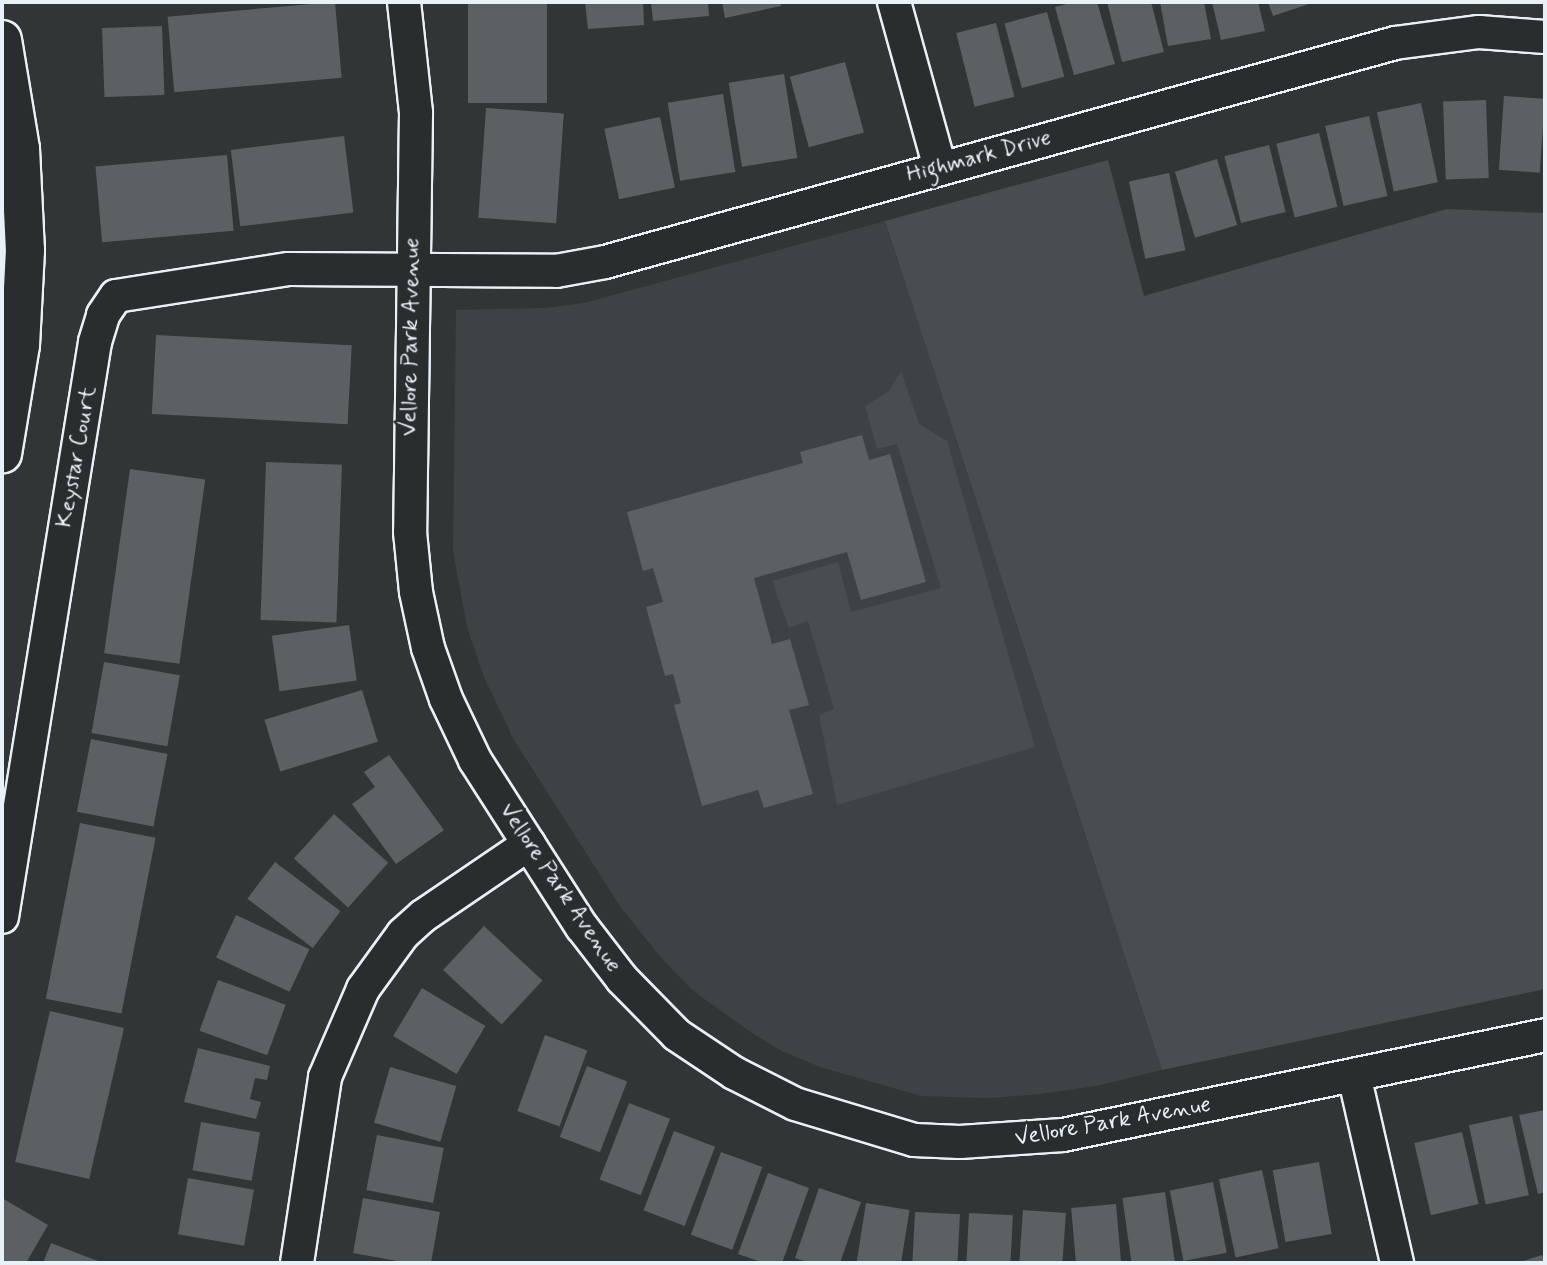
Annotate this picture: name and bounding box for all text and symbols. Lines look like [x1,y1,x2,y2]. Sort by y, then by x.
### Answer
street label: Highmark Drive [904,124,1054,190]
street label: Vellore Park Avenue [396,240,426,434]
street label: Keystar Court [51,387,103,527]
street label: Vellore Park Avenue [494,800,626,976]
street label: Vellore Park Avenue [1015,1092,1211,1152]

